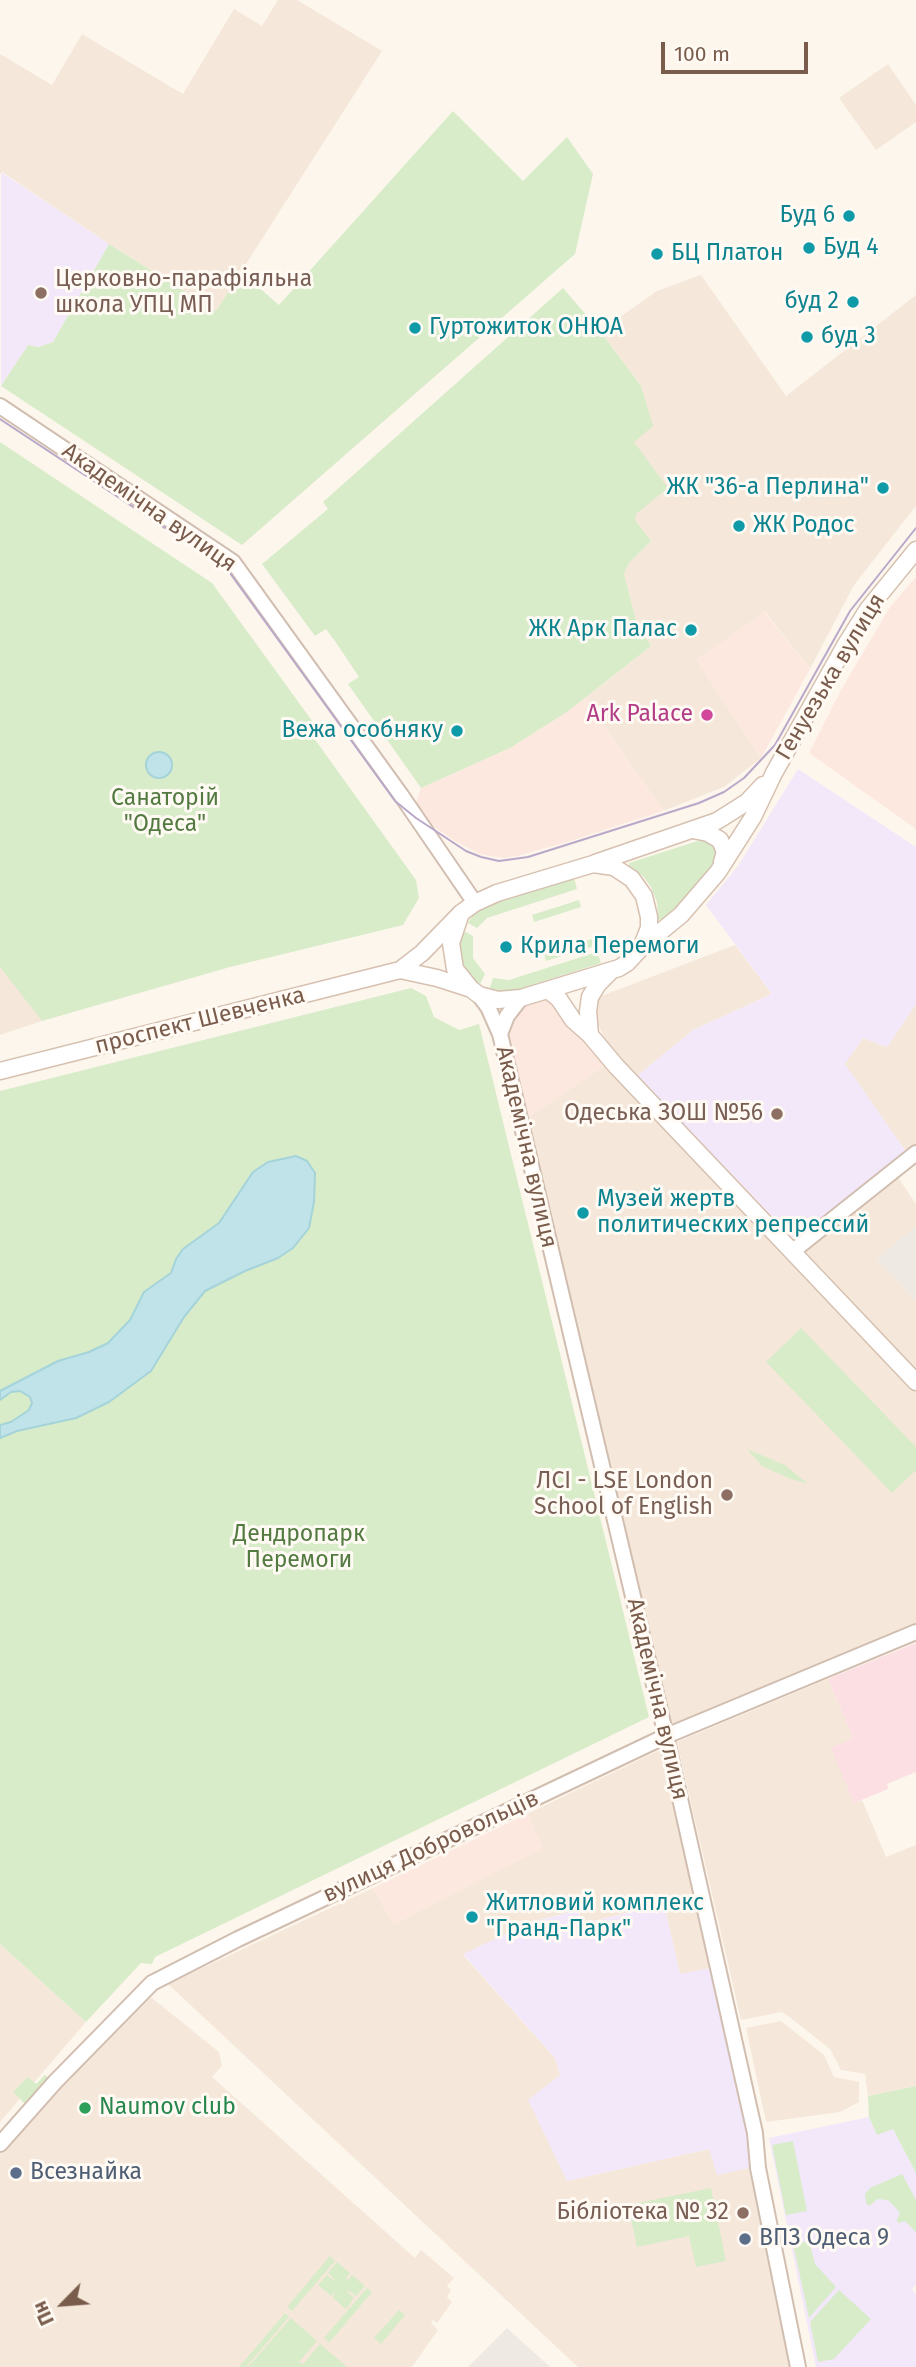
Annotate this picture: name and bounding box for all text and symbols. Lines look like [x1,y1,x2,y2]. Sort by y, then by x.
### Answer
scale bar [664,28,811,72]
text: 100 m [674,41,730,67]
place label: Буд 6 [780,202,835,230]
marker: Буд 6 [841,208,857,224]
place label: Буд 4 [823,234,878,262]
place label: БЦ Платон [671,240,783,268]
marker: Буд 4 [801,240,817,256]
marker: БЦ Платон [649,246,665,262]
place label: Церковно-парафіяльна школа УПЦ МП [55,266,312,320]
marker: Церковно-парафіяльна школа УПЦ МП [33,285,49,301]
place label: буд 2 [784,288,839,316]
marker: буд 2 [845,294,861,310]
place label: Гуртожиток ОНЮА [429,314,623,342]
marker: Гуртожиток ОНЮА [407,320,423,336]
place label: буд 3 [821,323,876,351]
marker: буд 3 [799,329,815,345]
street label: Академічна вулиця [57,438,241,578]
place label: ЖК "36-а Перлина" [666,474,869,502]
marker: ЖК "36-а Перлина" [875,480,891,496]
place label: ЖК Родос [753,512,855,540]
marker: ЖК Родос [731,518,747,534]
street label: Генуезька вулиця [770,589,892,765]
place label: ЖК Арк Палас [529,616,677,644]
marker: ЖК Арк Палас [683,622,699,638]
place label: Ark Palace [586,701,693,729]
marker: Ark Palace [699,707,715,723]
place label: Вежа особняку [282,717,443,745]
marker: Вежа особняку [449,723,465,739]
park label: Санаторій "Одеса" [111,785,219,839]
place label: Крила Перемоги [520,933,700,961]
marker: Крила Перемоги [498,939,514,955]
street label: проспект Шевченка [92,982,308,1060]
street label: Академічна вулиця [489,1043,563,1251]
place label: Одеська ЗОШ №56 [564,1100,763,1128]
marker: Одеська ЗОШ №56 [769,1106,785,1122]
place label: Музей жертв политических репрессий [597,1186,869,1240]
marker: Музей жертв политических репрессий [575,1205,591,1221]
place label: ЛСІ - LSE London School of English [534,1468,713,1522]
marker: ЛСІ - LSE London School of English [719,1487,735,1503]
park label: Дендропарк Перемоги [233,1521,365,1575]
street label: Академічна вулиця [620,1595,694,1803]
street label: вулиця Добровольців [319,1785,543,1909]
place label: Житловий комплекс "Гранд-Парк" [486,1890,704,1944]
marker: Житловий комплекс "Гранд-Парк" [464,1909,480,1925]
place label: Naumov club [99,2094,236,2122]
marker: Naumov club [77,2100,93,2116]
place label: Всезнайка [30,2159,142,2187]
marker: Всезнайка [8,2165,24,2181]
place label: Бібліотека № 32 [556,2199,729,2227]
marker: Бібліотека № 32 [735,2205,751,2221]
place label: ВПЗ Одеса 9 [759,2225,889,2253]
marker: ВПЗ Одеса 9 [737,2231,753,2247]
north arrow [28,2269,98,2339]
text: Пн [28,2297,59,2329]

